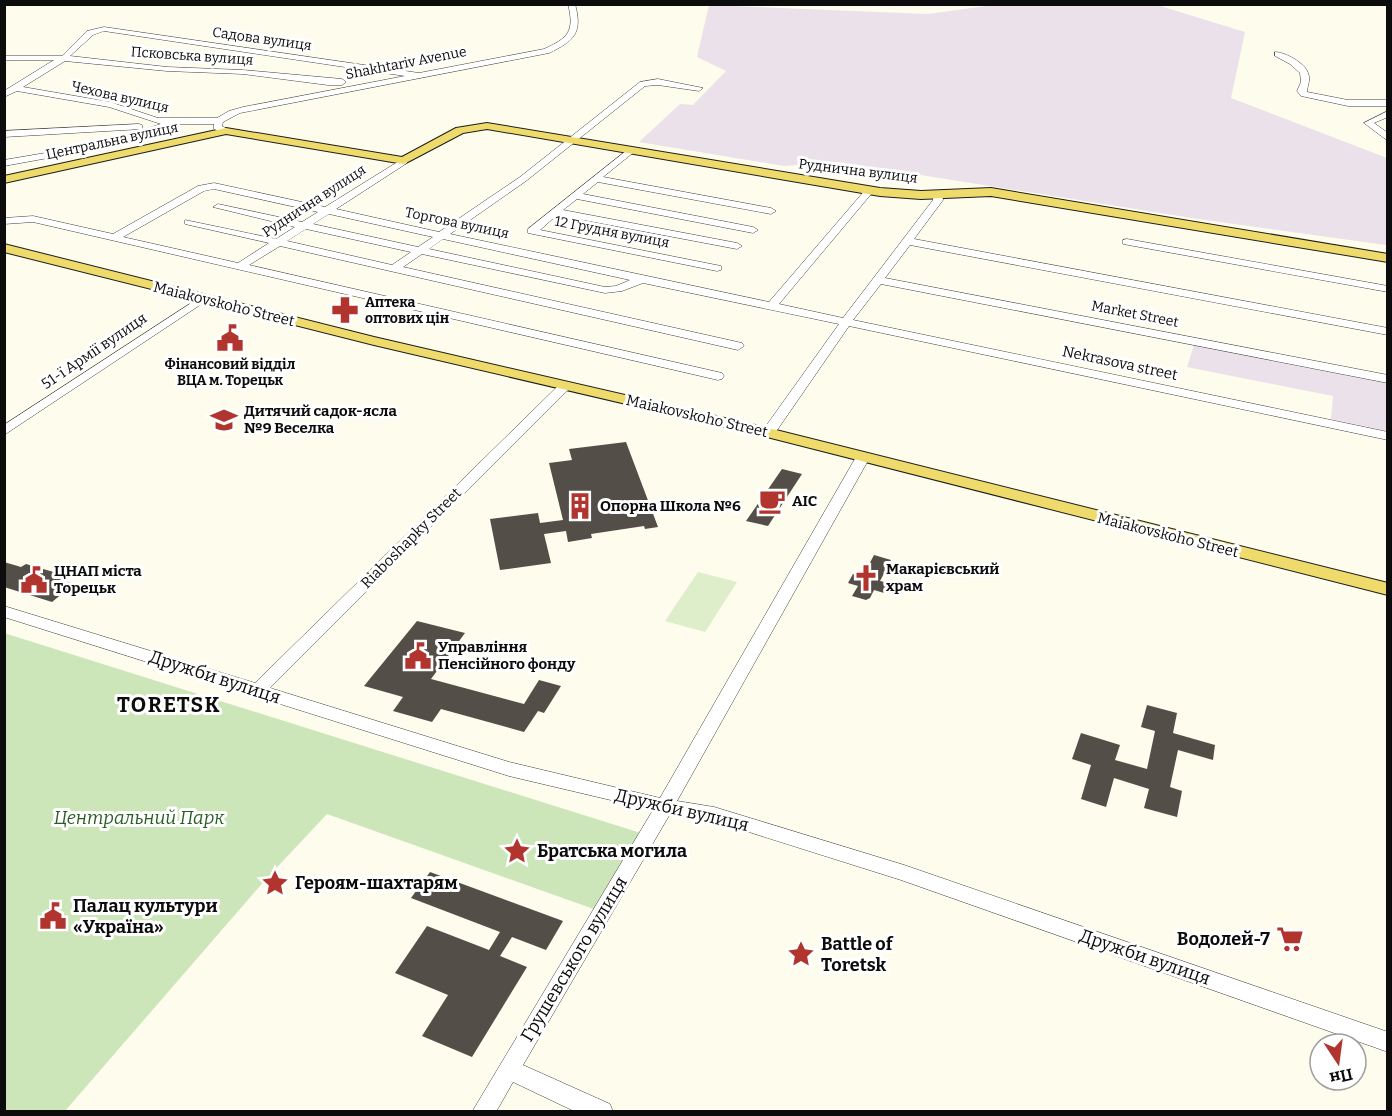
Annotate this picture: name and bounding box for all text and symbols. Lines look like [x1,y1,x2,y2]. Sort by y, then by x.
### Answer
street label: Садова вулиця [211,24,313,54]
street label: Псковська вулиця [130,43,254,69]
street label: Shakhtariv Avenue [344,43,468,83]
street label: Чехова вулиця [70,78,171,117]
street label: Центральна вулиця [44,119,180,163]
street label: Руднична вулиця [798,155,919,187]
street label: Руднична вулиця [259,161,369,241]
street label: Торгова вулиця [403,204,511,242]
street label: 12 Грудня вулиця [553,213,671,251]
street label: Maiakovskoho Street [152,278,297,330]
place label: Аптека оптових цін [365,294,449,327]
pharmacy icon: Аптека оптових цін [330,295,360,325]
street label: Market Street [1090,297,1180,331]
street label: 51-ї Армії вулиця [38,309,150,393]
public building icon: Фінансовий відділ ВЦА м. Торецьк [215,323,245,353]
street label: Nekrasova street [1061,342,1180,384]
place label: Фінансовий відділ ВЦА м. Торецьк [165,356,296,389]
street label: Maiakovskoho Street [624,391,770,441]
place label: Дитячий садок-ясла №9 Веселка [244,402,398,437]
school or university icon: Дитячий садок-ясла №9 Веселка [209,405,239,435]
street label: Riaboshapky Street [357,484,465,592]
cafe icon: АІС [757,486,787,516]
building icon: Опорна Школа №6 [565,491,595,521]
place label: АІС [792,492,817,510]
place label: Опорна Школа №6 [600,497,741,515]
street label: Maiakovskoho Street [1096,509,1241,561]
place label: Макарієвський храм [886,560,999,595]
place label: ЦНАП міста Торецьк [54,562,142,597]
church icon: Макарієвський храм [851,563,881,593]
public building icon: ЦНАП міста Торецьк [19,565,49,595]
place label: Управління Пенсійного фонду [438,638,576,673]
public building icon: Управління Пенсійного фонду [403,641,433,671]
street label: Дружби вулиця [147,645,283,709]
district label: TORETSK [117,692,221,718]
street label: Дружби вулиця [613,784,751,836]
park label: Центральний Парк [54,807,225,829]
place icon: Братська мoгила [502,836,532,866]
place label: Братська мoгила [537,840,687,862]
place icon: Героям-шахтарям [260,868,290,898]
place label: Героям-шахтарям [295,872,458,894]
street label: Грушевського вулиця [516,872,632,1046]
place label: Палац культури «Україна» [73,895,218,938]
public building icon: Палац культури «Україна» [38,901,68,931]
street label: Дружби вулиця [1077,924,1213,990]
supermarket icon: Водолей-7 [1275,924,1305,954]
place label: Водолей-7 [1177,928,1270,950]
place label: Battle of Toretsk [821,933,894,976]
place icon: Battle of Toretsk [786,939,816,969]
north arrow [1308,1032,1368,1092]
text: Пн [1328,1064,1355,1088]

